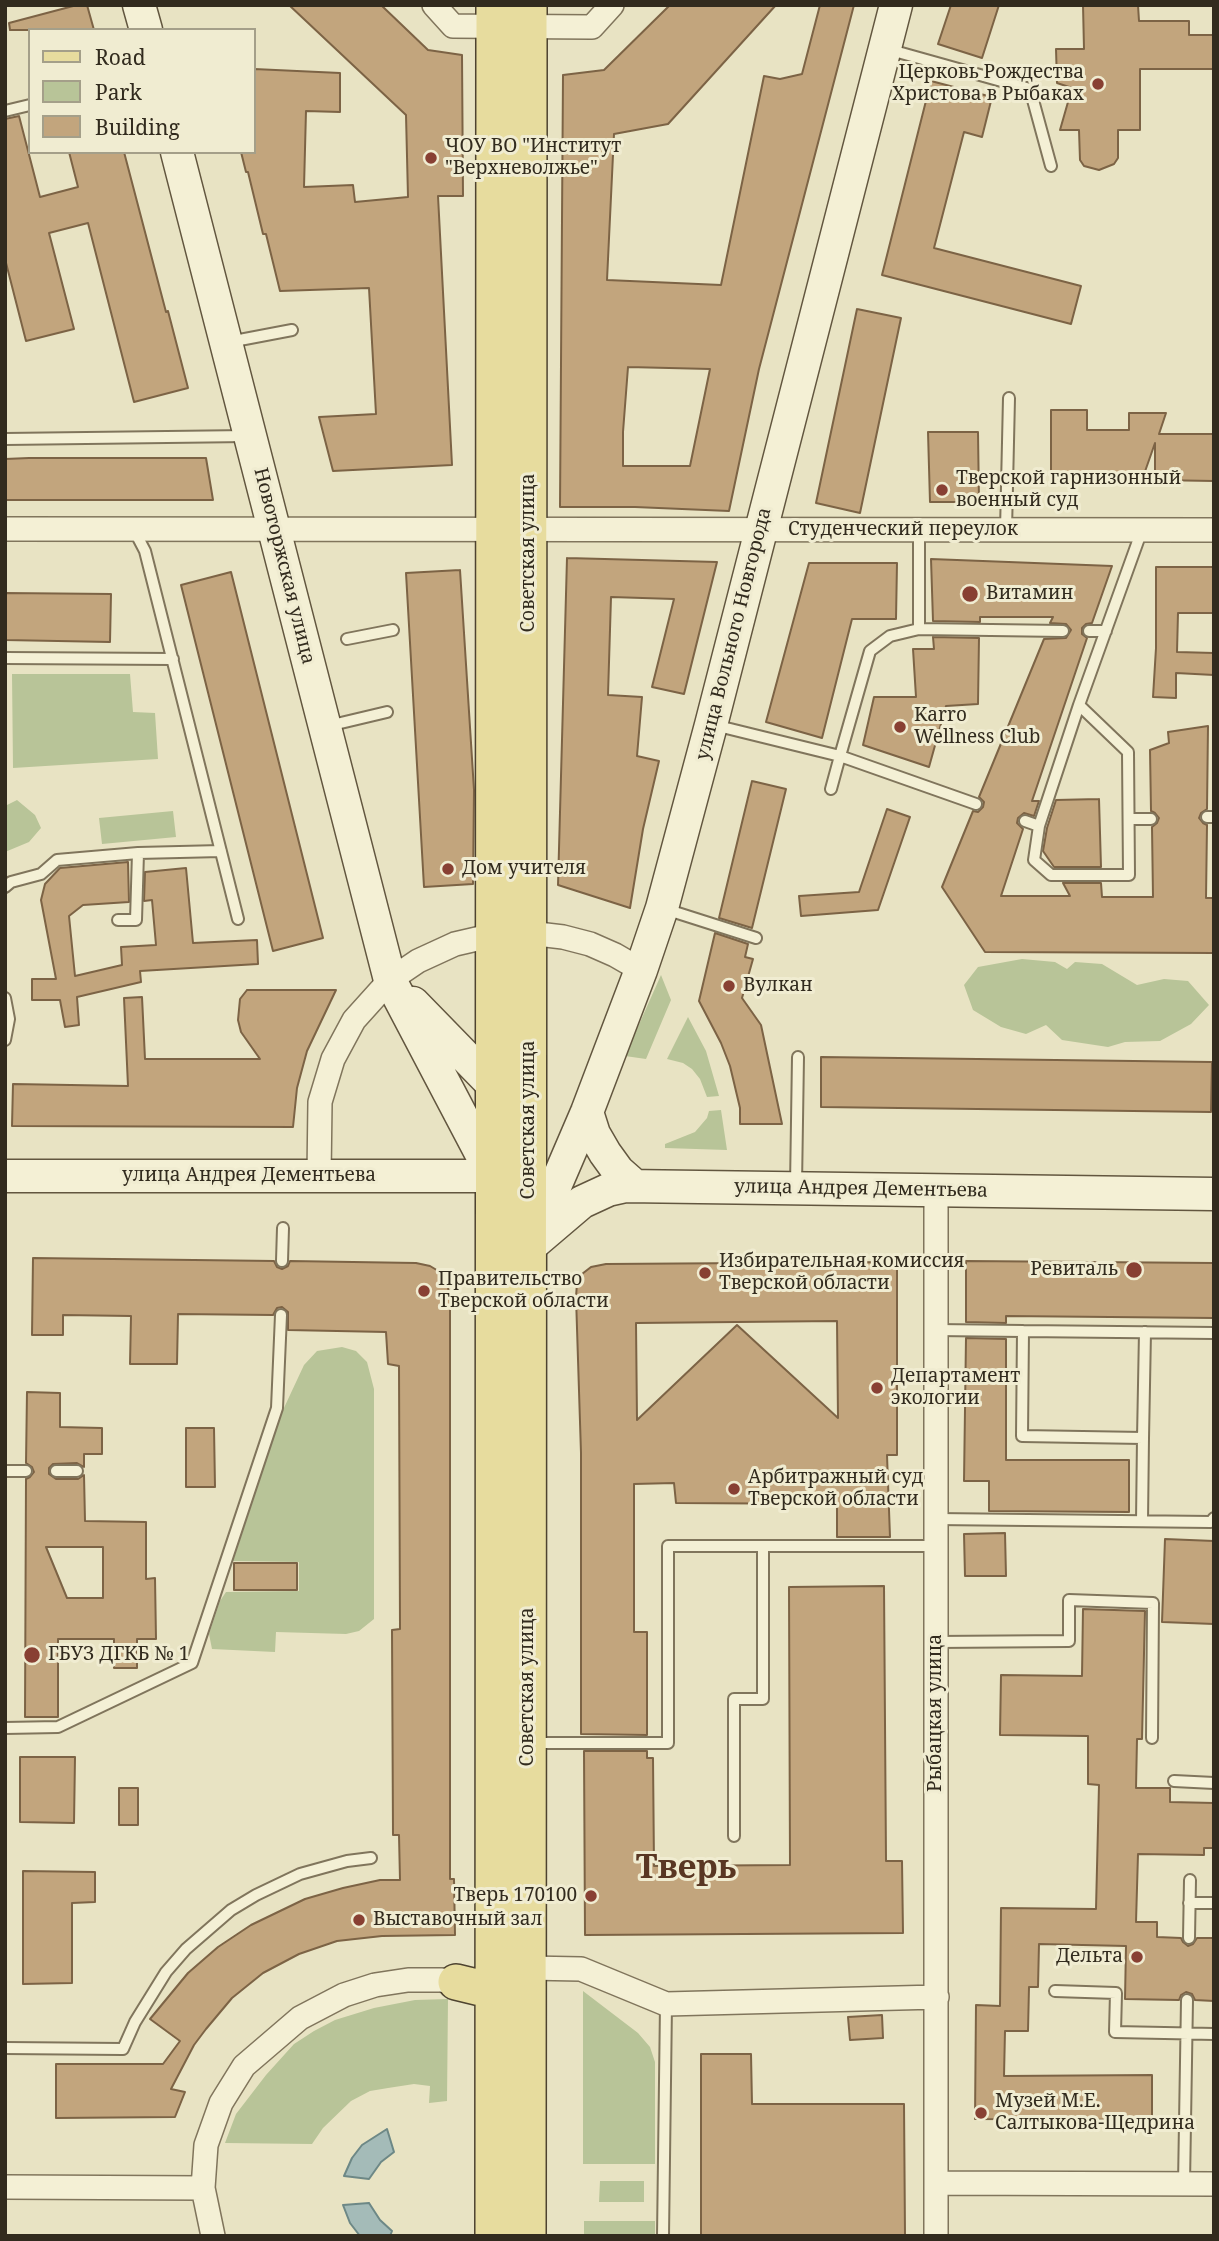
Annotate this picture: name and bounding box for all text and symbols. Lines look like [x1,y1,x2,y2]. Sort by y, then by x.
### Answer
legend [28,28,256,154]
text: Road [95,43,146,71]
place label: Церковь Рождества Христова в Рыбаках [892,62,1084,106]
marker: Церковь Рождества Христова в Рыбаках [1090,76,1106,92]
text: Park [95,78,142,106]
text: Building [95,113,180,141]
place label: ЧОУ ВО "Институт "Верхневолжье" [445,136,621,180]
marker: ЧОУ ВО "Институт "Верхневолжье" [423,150,439,166]
street label: Новоторжская улица [249,465,319,667]
place label: Тверской гарнизонный военный суд [956,468,1181,512]
street label: Советская улица [518,473,540,633]
marker: Тверской гарнизонный военный суд [934,482,950,498]
street label: улица Вольного Новгорода [692,505,776,763]
street label: Студенческий переулок [788,519,1018,541]
place label: Витамин [986,583,1073,605]
marker: Витамин [960,584,980,604]
place label: Karro Wellness Club [914,705,1040,749]
marker: Karro Wellness Club [892,719,908,735]
place label: Дом учителя [462,858,586,880]
marker: Дом учителя [440,861,456,877]
place label: Вулкан [743,975,813,997]
marker: Вулкан [721,978,737,994]
street label: Советская улица [518,1040,540,1200]
street label: улица Андрея Дементьева [122,1165,376,1187]
street label: улица Андрея Дементьева [734,1175,988,1203]
place label: Избирательная комиcсия Тверской области [719,1251,965,1295]
place label: Ревиталь [1030,1259,1118,1281]
marker: Ревиталь [1124,1260,1144,1280]
marker: Избирательная комиcсия Тверской области [697,1265,713,1281]
place label: Правительство Тверской области [438,1269,609,1313]
marker: Правительство Тверской области [416,1283,432,1299]
place label: Департамент экологии [891,1366,1020,1410]
marker: Департамент экологии [869,1380,885,1396]
place label: Арбитражный суд Тверской области [748,1467,924,1511]
marker: Арбитражный суд Тверской области [726,1481,742,1497]
street label: Советская улица [517,1607,539,1767]
street label: Рыбацкая улица [925,1634,947,1792]
place label: ГБУЗ ДГКБ № 1 [48,1644,189,1666]
marker: ГБУЗ ДГКБ № 1 [22,1645,42,1665]
district label: Тверь [636,1849,736,1889]
place label: Тверь 170100 [454,1885,577,1907]
marker: Тверь 170100 [583,1888,599,1904]
place label: Выставочный зал [373,1909,542,1931]
marker: Выставочный зал [351,1912,367,1928]
place label: Дельта [1056,1946,1123,1968]
marker: Дельта [1129,1949,1145,1965]
place label: Музей М.Е. Салтыкова-Щедрина [995,2091,1195,2135]
marker: Музей М.Е. Салтыкова-Щедрина [973,2105,989,2121]

